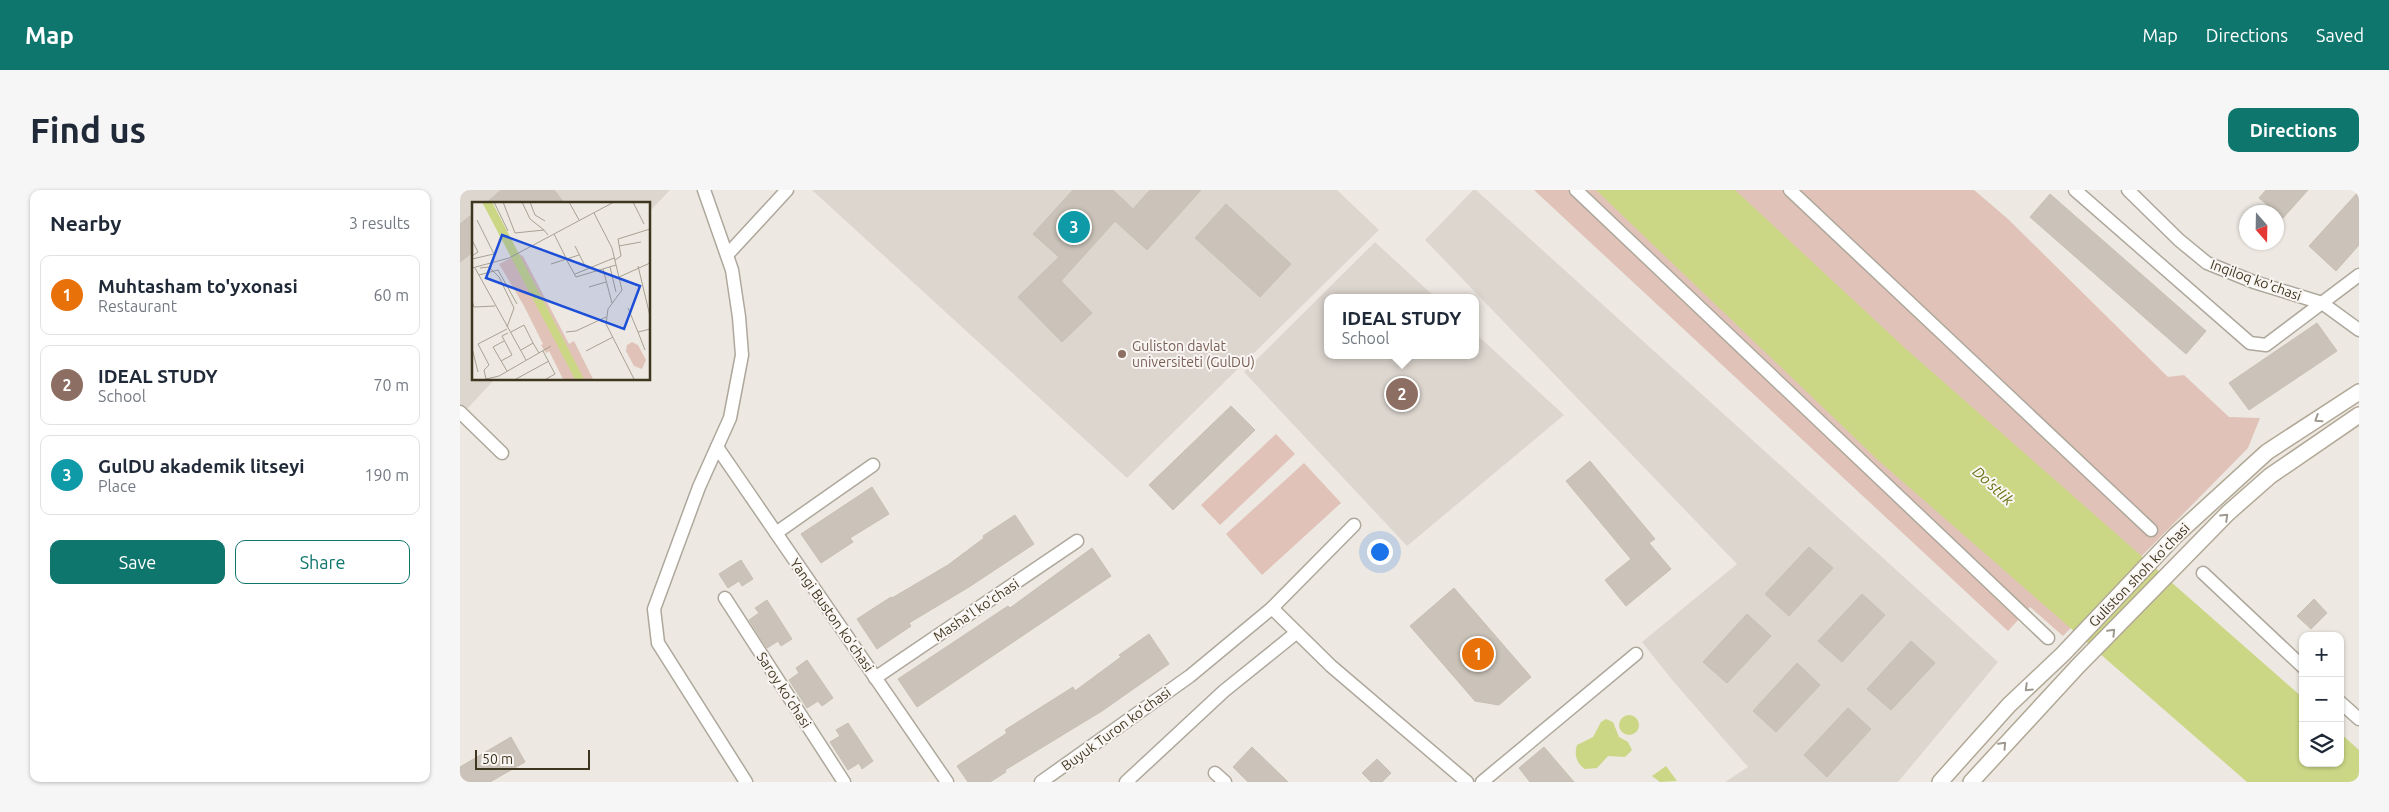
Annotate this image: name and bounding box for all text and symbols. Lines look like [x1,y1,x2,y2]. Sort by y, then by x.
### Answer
text: Map [25,22,74,49]
text: Map [2142,25,2178,45]
text: Directions [2206,25,2288,45]
text: Saved [2316,25,2364,45]
button: Directions [2228,108,2359,152]
text: Find us [30,110,146,150]
inset map [472,202,650,380]
north arrow [2239,205,2284,250]
pin: 3 [1058,208,1090,246]
text: Nearby [50,211,121,235]
text: 3 results [349,214,410,232]
street label: Inqiloq ko'chasi [2208,256,2304,304]
text: Muhtasham to'yxonasi [98,275,298,297]
text: 1 [62,286,72,304]
text: 60 m [373,286,409,304]
popup [1324,294,1479,359]
text: Restaurant [98,297,177,315]
text: IDEAL STUDY [1342,307,1461,329]
text: School [1342,329,1390,347]
place label: Guliston davlat universiteti (GulDU) [1132,338,1255,370]
marker: Guliston davlat universiteti (GulDU) [1116,348,1128,360]
text: IDEAL STUDY [98,365,218,387]
pin: 2 [1386,375,1418,413]
text: 2 [62,376,72,394]
text: 70 m [373,376,409,394]
text: School [98,387,146,405]
one-way arrow [2315,412,2324,422]
text: GulDU akademik litseyi [98,455,305,477]
water label: Do'stlik [1970,463,2017,509]
text: 3 [62,466,72,484]
text: 190 m [364,466,409,484]
text: Place [98,477,136,495]
one-way arrow [2219,514,2228,523]
street label: Guliston shoh ko'chasi [2085,520,2193,630]
your location [1367,539,1393,565]
button: Save [50,540,225,584]
button: Share [235,540,410,584]
street label: Yangi Buston ko'chasi [787,555,877,675]
street label: Masha'l ko'chasi [930,575,1022,645]
one-way arrow [2106,628,2115,637]
map controls [2299,632,2344,767]
button: + [2299,632,2344,677]
pin: 1 [1462,635,1494,673]
street label: Saroy ko'chasi [754,649,814,731]
button: − [2299,677,2344,722]
one-way arrow [2024,682,2033,691]
street label: Buyuk Turon ko'chasi [1058,684,1174,774]
button: layers [2299,722,2344,767]
one-way arrow [1998,742,2007,751]
scale bar [475,747,590,770]
text: 50 m [482,751,513,767]

